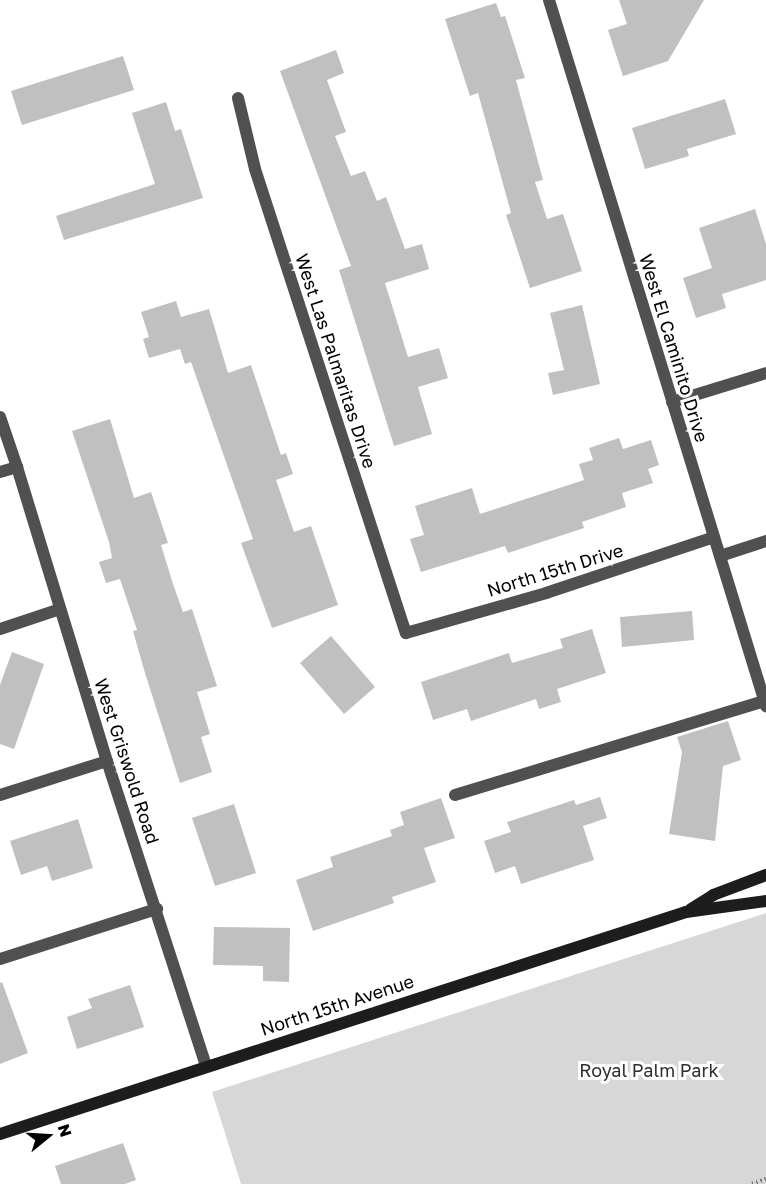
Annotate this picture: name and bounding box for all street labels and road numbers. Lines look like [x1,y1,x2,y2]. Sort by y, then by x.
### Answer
street label: West Las Palmaritas Drive [291,251,381,471]
street label: West El Caminito Drive [635,251,713,445]
street label: North 15th Drive [484,539,626,601]
street label: West Griswold Road [90,676,164,846]
street label: North 15th Avenue [258,970,416,1040]

